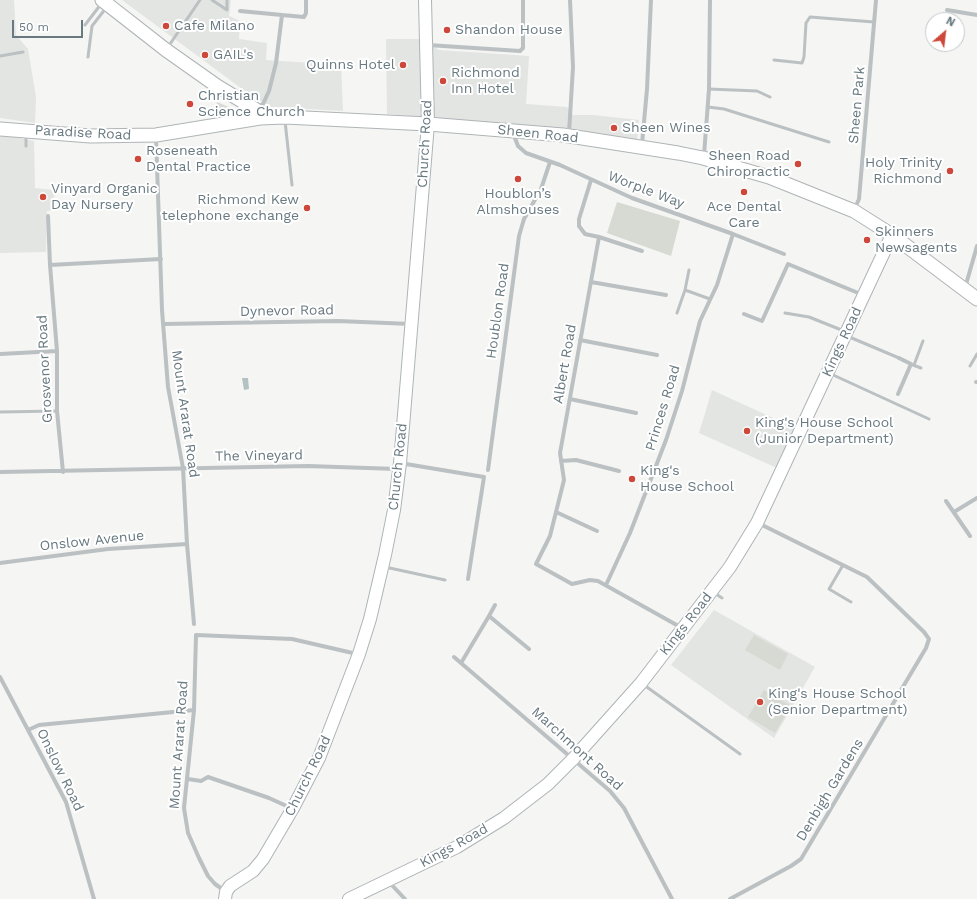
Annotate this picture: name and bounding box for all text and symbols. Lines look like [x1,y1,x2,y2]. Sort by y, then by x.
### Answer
scale bar [14,12,85,38]
north arrow [925,12,965,52]
text: N [944,14,957,29]
place label: Cafe Milano [174,18,255,34]
text: 50 m [19,20,49,34]
marker: Cafe Milano [161,21,171,31]
place label: Shandon House [455,22,563,38]
marker: Shandon House [442,25,452,35]
place label: GAIL's [213,47,254,63]
marker: GAIL's [200,50,210,60]
place label: Quinns Hotel [306,57,395,73]
marker: Quinns Hotel [398,60,408,70]
place label: Richmond Inn Hotel [451,65,520,98]
street label: Sheen Park [845,66,869,144]
marker: Richmond Inn Hotel [438,76,448,86]
place label: Christian Science Church [198,88,305,120]
marker: Christian Science Church [185,99,195,109]
street label: Church Road [414,100,436,188]
place label: Sheen Wines [622,120,711,136]
street label: Sheen Road [497,121,579,147]
street label: Paradise Road [34,122,132,144]
marker: Sheen Wines [609,123,619,133]
place label: Roseneath Dental Practice [146,143,251,176]
place label: Sheen Road Chiropractic [707,148,790,180]
marker: Roseneath Dental Practice [133,154,143,164]
place label: Holy Trinity Richmond [865,155,942,188]
marker: Sheen Road Chiropractic [793,159,803,169]
marker: Holy Trinity Richmond [945,166,955,176]
street label: Worple Way [605,168,687,212]
marker: Houblon’s Almshouses [513,174,523,184]
place label: Vinyard Organic Day Nursery [51,181,158,214]
place label: Houblon’s Almshouses [477,186,559,218]
marker: Ace Dental Care [739,187,749,197]
marker: Vinyard Organic Day Nursery [38,192,48,202]
place label: Richmond Kew telephone exchange [162,192,299,224]
place label: Ace Dental Care [707,199,781,232]
marker: Richmond Kew telephone exchange [302,203,312,213]
place label: Skinners Newsagents [875,224,957,256]
marker: Skinners Newsagents [862,235,872,245]
street label: Houblon Road [483,262,513,360]
street label: Dynevor Road [240,302,334,320]
street label: Kings Road [818,304,866,380]
street label: Grosvenor Road [34,314,56,424]
street label: Albert Road [550,323,580,405]
street label: Mount Ararat Road [168,349,202,479]
street label: Princes Road [642,363,684,453]
place label: King's House School (Junior Department) [755,415,894,448]
street label: Church Road [385,422,411,512]
marker: King's House School (Junior Department) [742,426,752,436]
street label: The Vineyard [215,447,303,465]
place label: King's House School [640,463,734,496]
marker: King's House School [627,474,637,484]
street label: Onslow Avenue [39,527,145,555]
street label: Kings Road [656,589,716,659]
street label: Mount Ararat Road [166,680,192,810]
place label: King's House School (Senior Department) [768,686,907,718]
marker: King's House School (Senior Department) [755,697,765,707]
street label: Marchmont Road [528,704,626,794]
street label: Onslow Road [33,726,87,814]
street label: Church Road [281,733,335,819]
street label: Denbigh Gardens [793,736,867,844]
street label: Kings Road [417,820,491,872]

